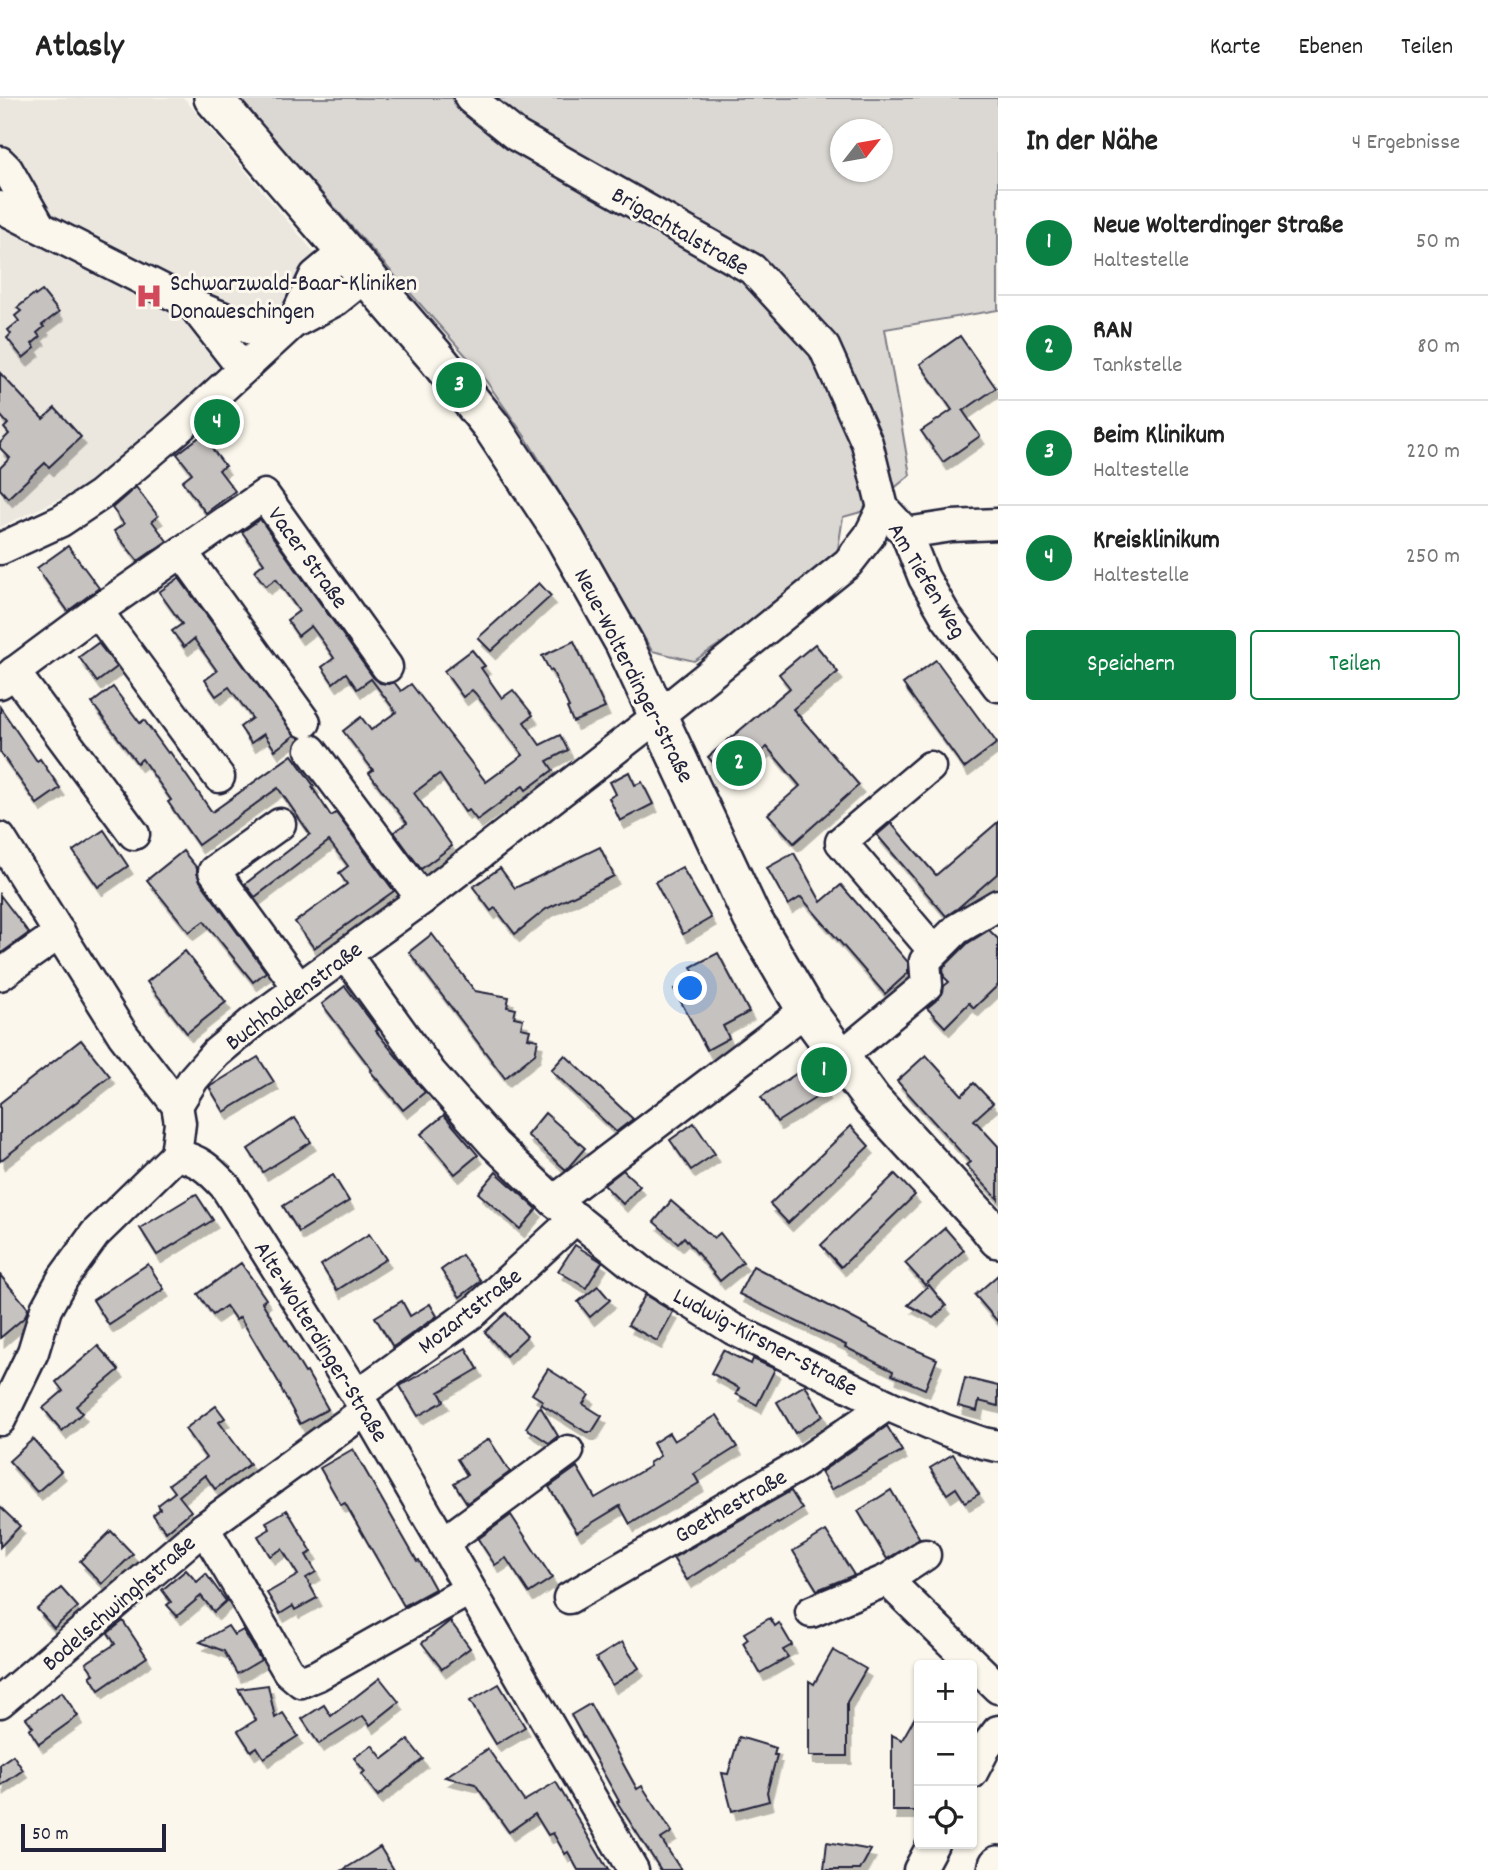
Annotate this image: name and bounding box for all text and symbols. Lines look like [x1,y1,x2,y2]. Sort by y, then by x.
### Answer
text: Atlasly [35,25,124,72]
text: Karte [1210,31,1260,65]
text: Ebenen [1298,31,1363,65]
text: Teilen [1401,31,1453,65]
north arrow [830,119,893,182]
text: In der Nähe [1026,122,1158,165]
text: 4 Ergebnisse [1352,127,1460,160]
street label: Brigachtalstraße [604,179,755,286]
text: Neue Wolterdinger Straße [1093,208,1343,245]
text: 1 [1046,226,1052,259]
text: 50 m [1416,226,1460,259]
text: Haltestelle [1093,245,1189,278]
place label: Schwarzwald-Baar-Kliniken Donaueschingen [170,268,417,330]
hospital icon: Schwarzwald-Baar-Kliniken Donaueschingen [134,281,164,311]
text: RAN [1093,313,1133,350]
text: 2 [1044,331,1054,364]
text: 80 m [1417,331,1460,364]
text: Tankstelle [1093,350,1182,383]
pin: 3 [436,359,482,411]
pin: 4 [194,396,240,448]
text: Beim Klinikum [1093,418,1225,455]
text: 3 [1044,436,1054,469]
text: 220 m [1406,436,1460,469]
text: Haltestelle [1093,455,1189,488]
street label: Vacer Straße [258,501,355,617]
street label: Am Tiefen Weg [877,517,974,646]
text: Kreisklinikum [1093,523,1220,560]
text: 4 [1044,541,1054,574]
text: 250 m [1406,541,1460,574]
text: Haltestelle [1093,560,1189,593]
street label: Neue-Wolterdinger-Straße [563,563,701,789]
button: Speichern [1026,630,1236,700]
button: Teilen [1250,630,1460,700]
pin: 2 [716,737,762,789]
street label: Buchhaldenstraße [219,934,371,1060]
your location [673,971,707,1005]
pin: 1 [801,1044,847,1096]
street label: Alte-Wolterdinger-Straße [244,1235,395,1450]
street label: Mozartstraße [412,1261,530,1364]
street label: Ludwig-Kirsner-Straße [666,1281,863,1407]
street label: Goethestraße [669,1462,794,1554]
street label: Bodelschwinghstraße [36,1528,204,1681]
map controls [914,1660,977,1849]
button: + [914,1660,977,1723]
button: − [914,1723,977,1786]
button: locate [914,1786,977,1849]
scale bar [21,1821,166,1853]
text: 50 m [32,1822,69,1849]

